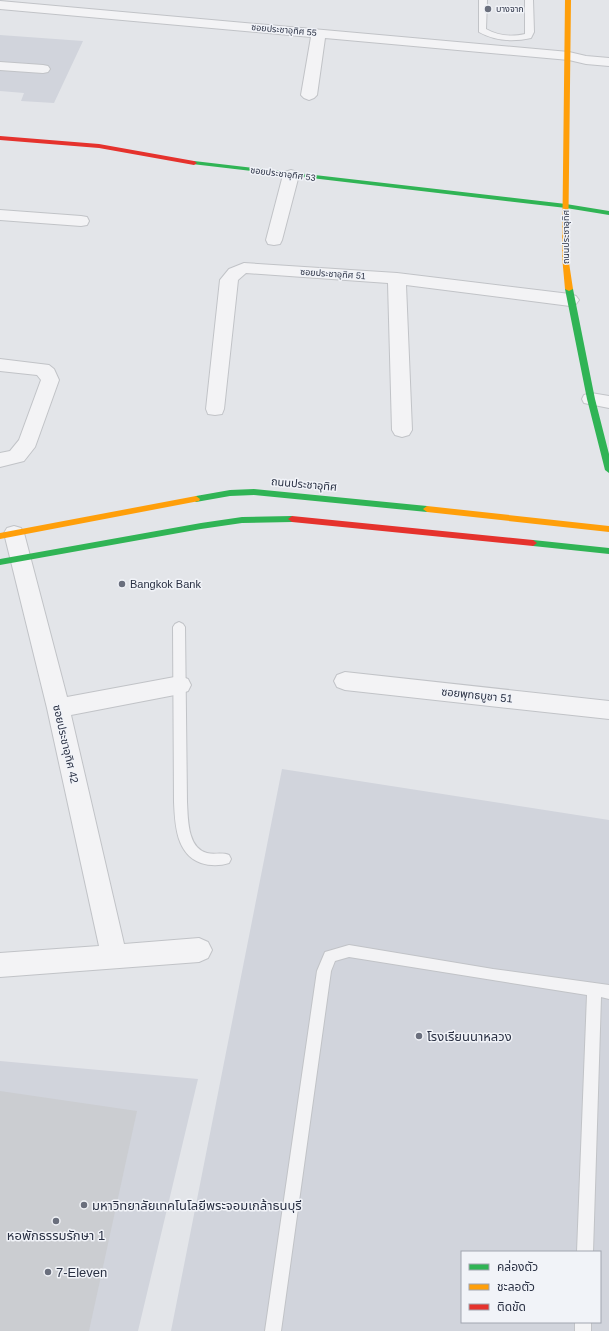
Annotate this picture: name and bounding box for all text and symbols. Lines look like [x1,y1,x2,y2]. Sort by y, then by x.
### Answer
marker: บางจาก [483,4,493,14]
place label: บางจาก [496,4,524,14]
street label: ซอยประชาอุทิศ 55 [251,22,317,38]
street label: ซอยประชาอุทิศ 53 [250,165,316,183]
street label: ถนนประชาอุทิศ [561,210,571,264]
street label: ซอยประชาอุทิศ 51 [300,267,366,281]
street label: ถนนประชาอุทิศ [270,475,338,494]
place label: Bangkok Bank [130,578,201,590]
marker: Bangkok Bank [117,579,127,589]
street label: ซอยพุทธบูชา 51 [441,685,513,706]
street label: ซอยประชาอุทิศ 42 [50,703,81,785]
place label: โรงเรียนนาหลวง [427,1029,512,1044]
marker: โรงเรียนนาหลวง [414,1031,424,1041]
place label: มหาวิทยาลัยเทคโนโลยีพระจอมเกล้าธนบุรี [92,1198,302,1213]
marker: มหาวิทยาลัยเทคโนโลยีพระจอมเกล้าธนบุรี [79,1200,89,1210]
marker: หอพักธรรมรักษา 1 [51,1216,61,1226]
place label: หอพักธรรมรักษา 1 [7,1228,105,1243]
legend [461,1251,601,1323]
text: คล่องตัว [497,1260,538,1274]
place label: 7-Eleven [56,1265,107,1280]
marker: 7-Eleven [43,1267,53,1277]
text: ชะลอตัว [497,1280,535,1294]
text: ติดขัด [497,1300,526,1314]

